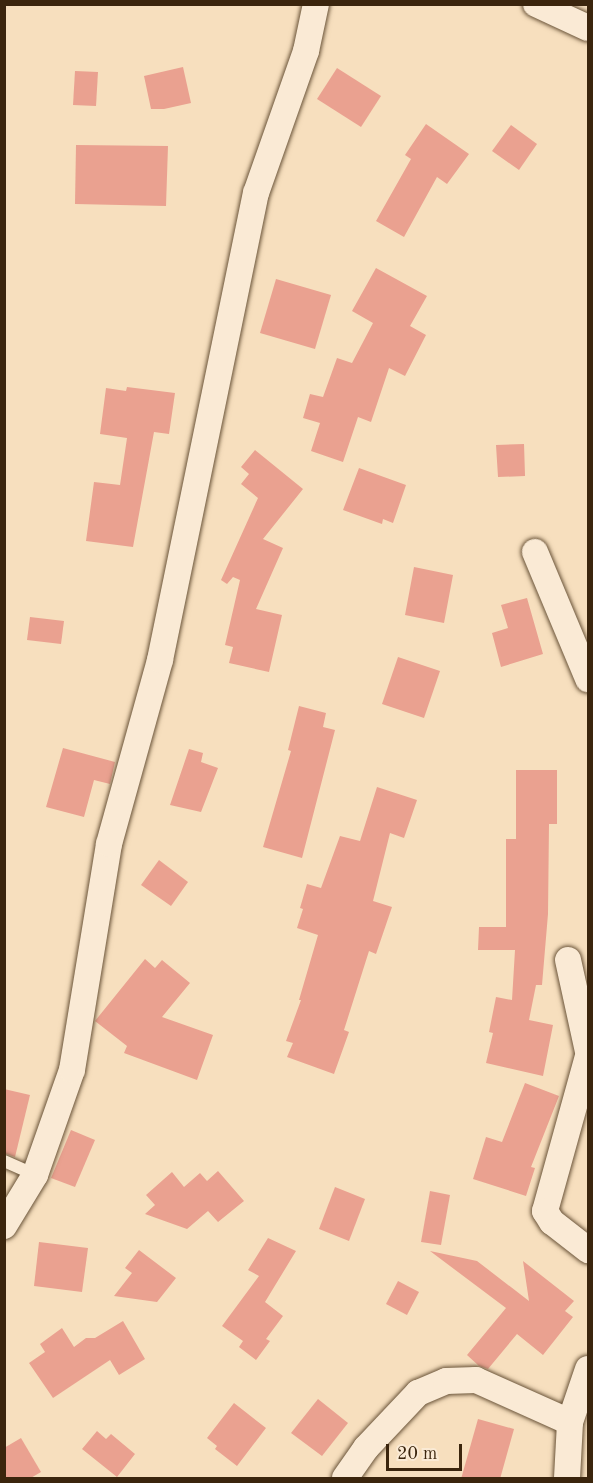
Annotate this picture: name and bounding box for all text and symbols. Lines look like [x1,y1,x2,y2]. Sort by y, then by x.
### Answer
scale bar [389,1432,466,1470]
text: 20 m [397,1445,437,1463]

